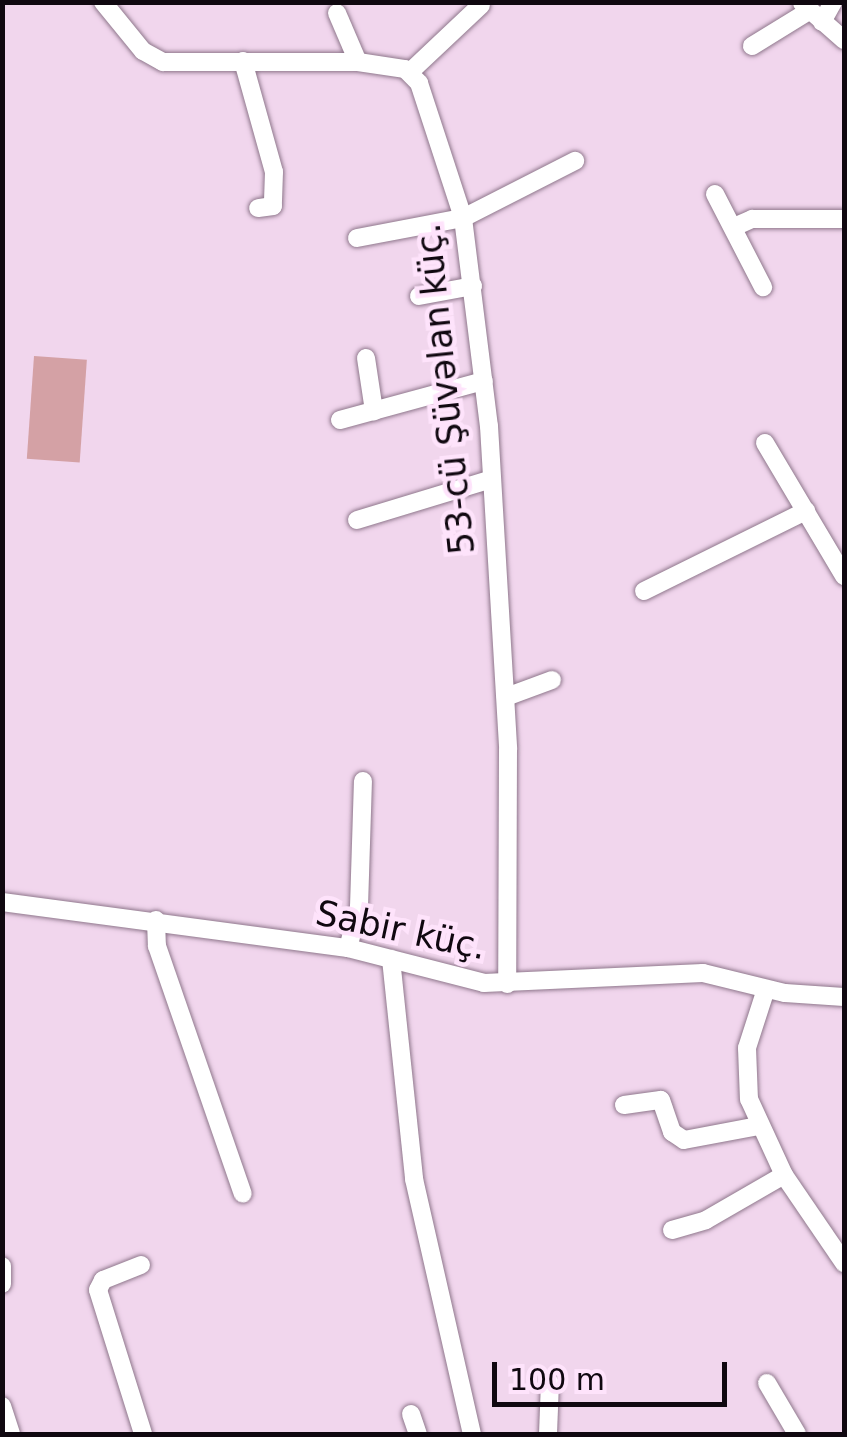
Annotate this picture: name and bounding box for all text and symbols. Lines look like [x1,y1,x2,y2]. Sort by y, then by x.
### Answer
street label: 53-cü Şüvəlan küç. [407,221,483,557]
street label: Sabir küç. [312,891,490,969]
scale bar [497,1342,732,1404]
text: 100 m [509,1362,605,1397]

